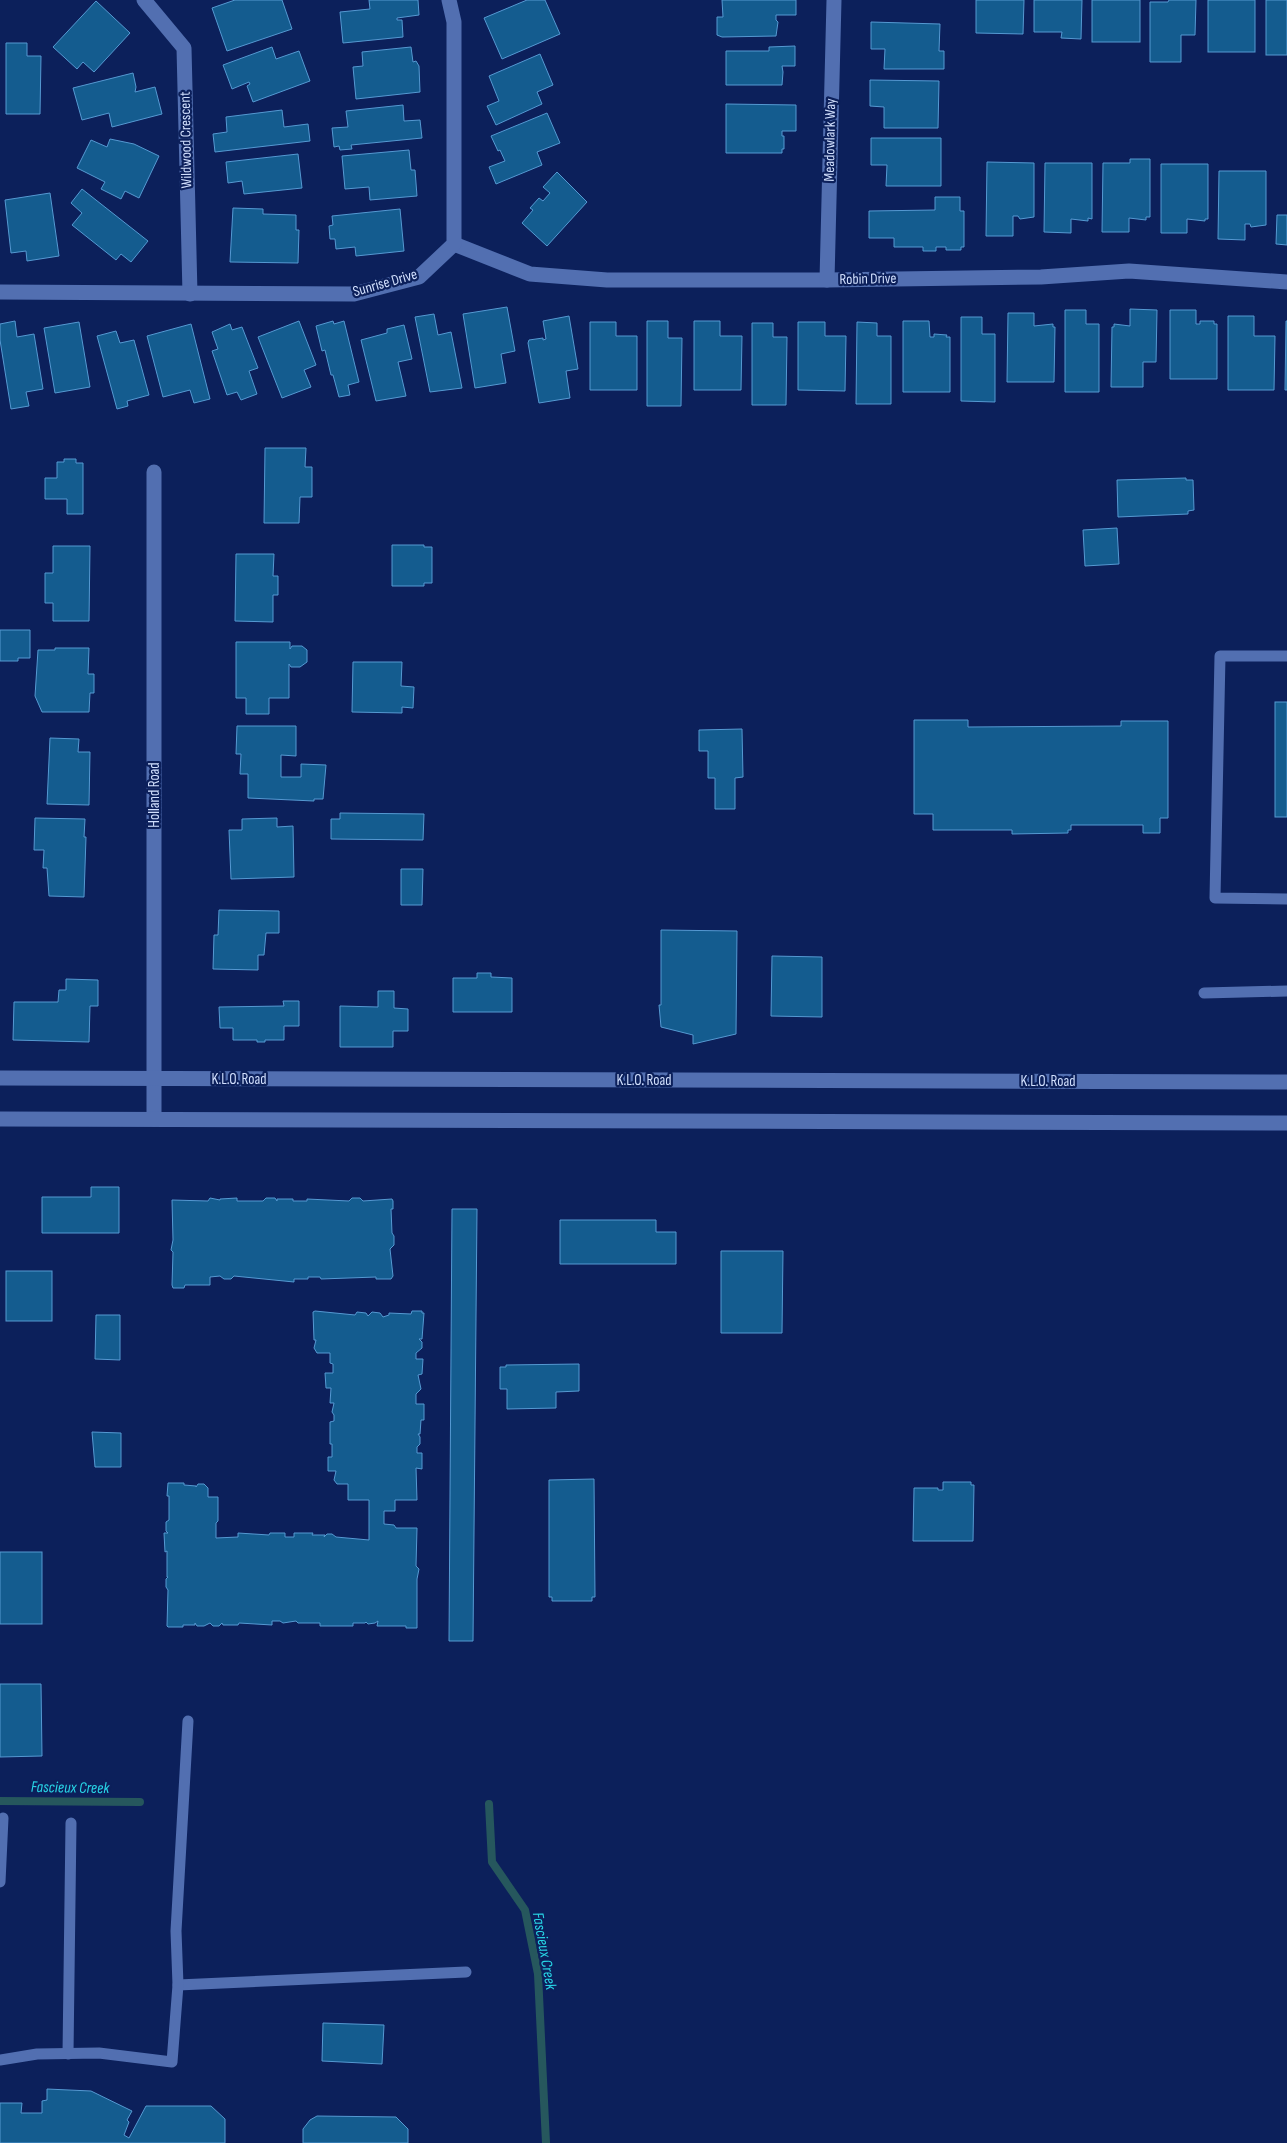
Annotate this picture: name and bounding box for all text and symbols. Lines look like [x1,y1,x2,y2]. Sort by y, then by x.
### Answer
street label: Wildwood Crescent [176,91,196,189]
street label: Meadowlark Way [820,98,840,182]
street label: Sunrise Drive [351,265,419,301]
street label: Robin Drive [839,269,897,289]
street label: Holland Road [145,762,164,828]
street label: K.L.O. Road [211,1070,267,1089]
street label: K.L.O. Road [616,1071,672,1090]
street label: K.L.O. Road [1020,1072,1076,1091]
water label: Fascieux Creek [31,1778,110,1798]
water label: Fascieux Creek [528,1911,560,1992]

